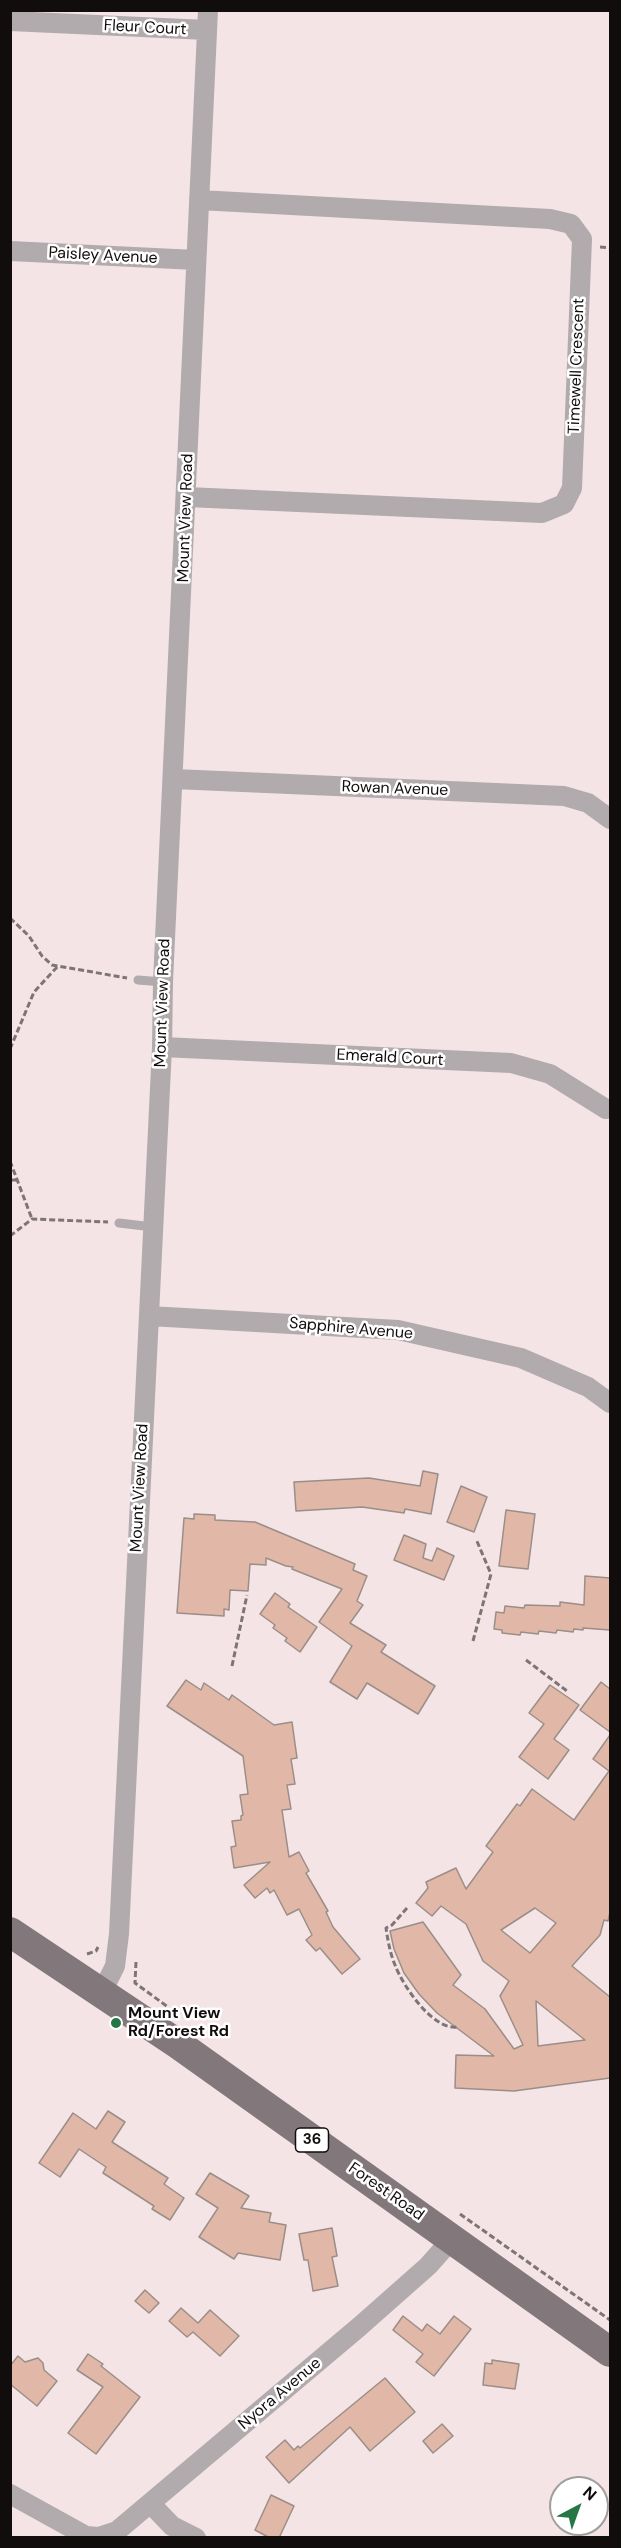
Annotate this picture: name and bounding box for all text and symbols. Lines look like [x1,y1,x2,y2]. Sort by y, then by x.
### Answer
street label: Fleur Court [103,16,187,40]
street label: Paisley Avenue [48,244,158,268]
street label: Timewell Crescent [565,298,589,434]
street label: Mount View Road [174,453,198,583]
street label: Rowan Avenue [341,778,449,800]
street label: Mount View Road [151,938,175,1068]
street label: Emerald Court [336,1046,444,1070]
street label: Sapphire Avenue [288,1314,414,1344]
street label: Mount View Road [127,1423,153,1553]
place label: Mount View Rd/Forest Rd [128,2004,229,2042]
marker: Mount View Rd/Forest Rd [109,2016,123,2030]
road number: 36 [296,2128,328,2152]
street label: Forest Road [345,2159,427,2225]
street label: Nyora Avenue [235,2354,325,2434]
north arrow [549,2476,609,2536]
text: N [579,2482,601,2505]

